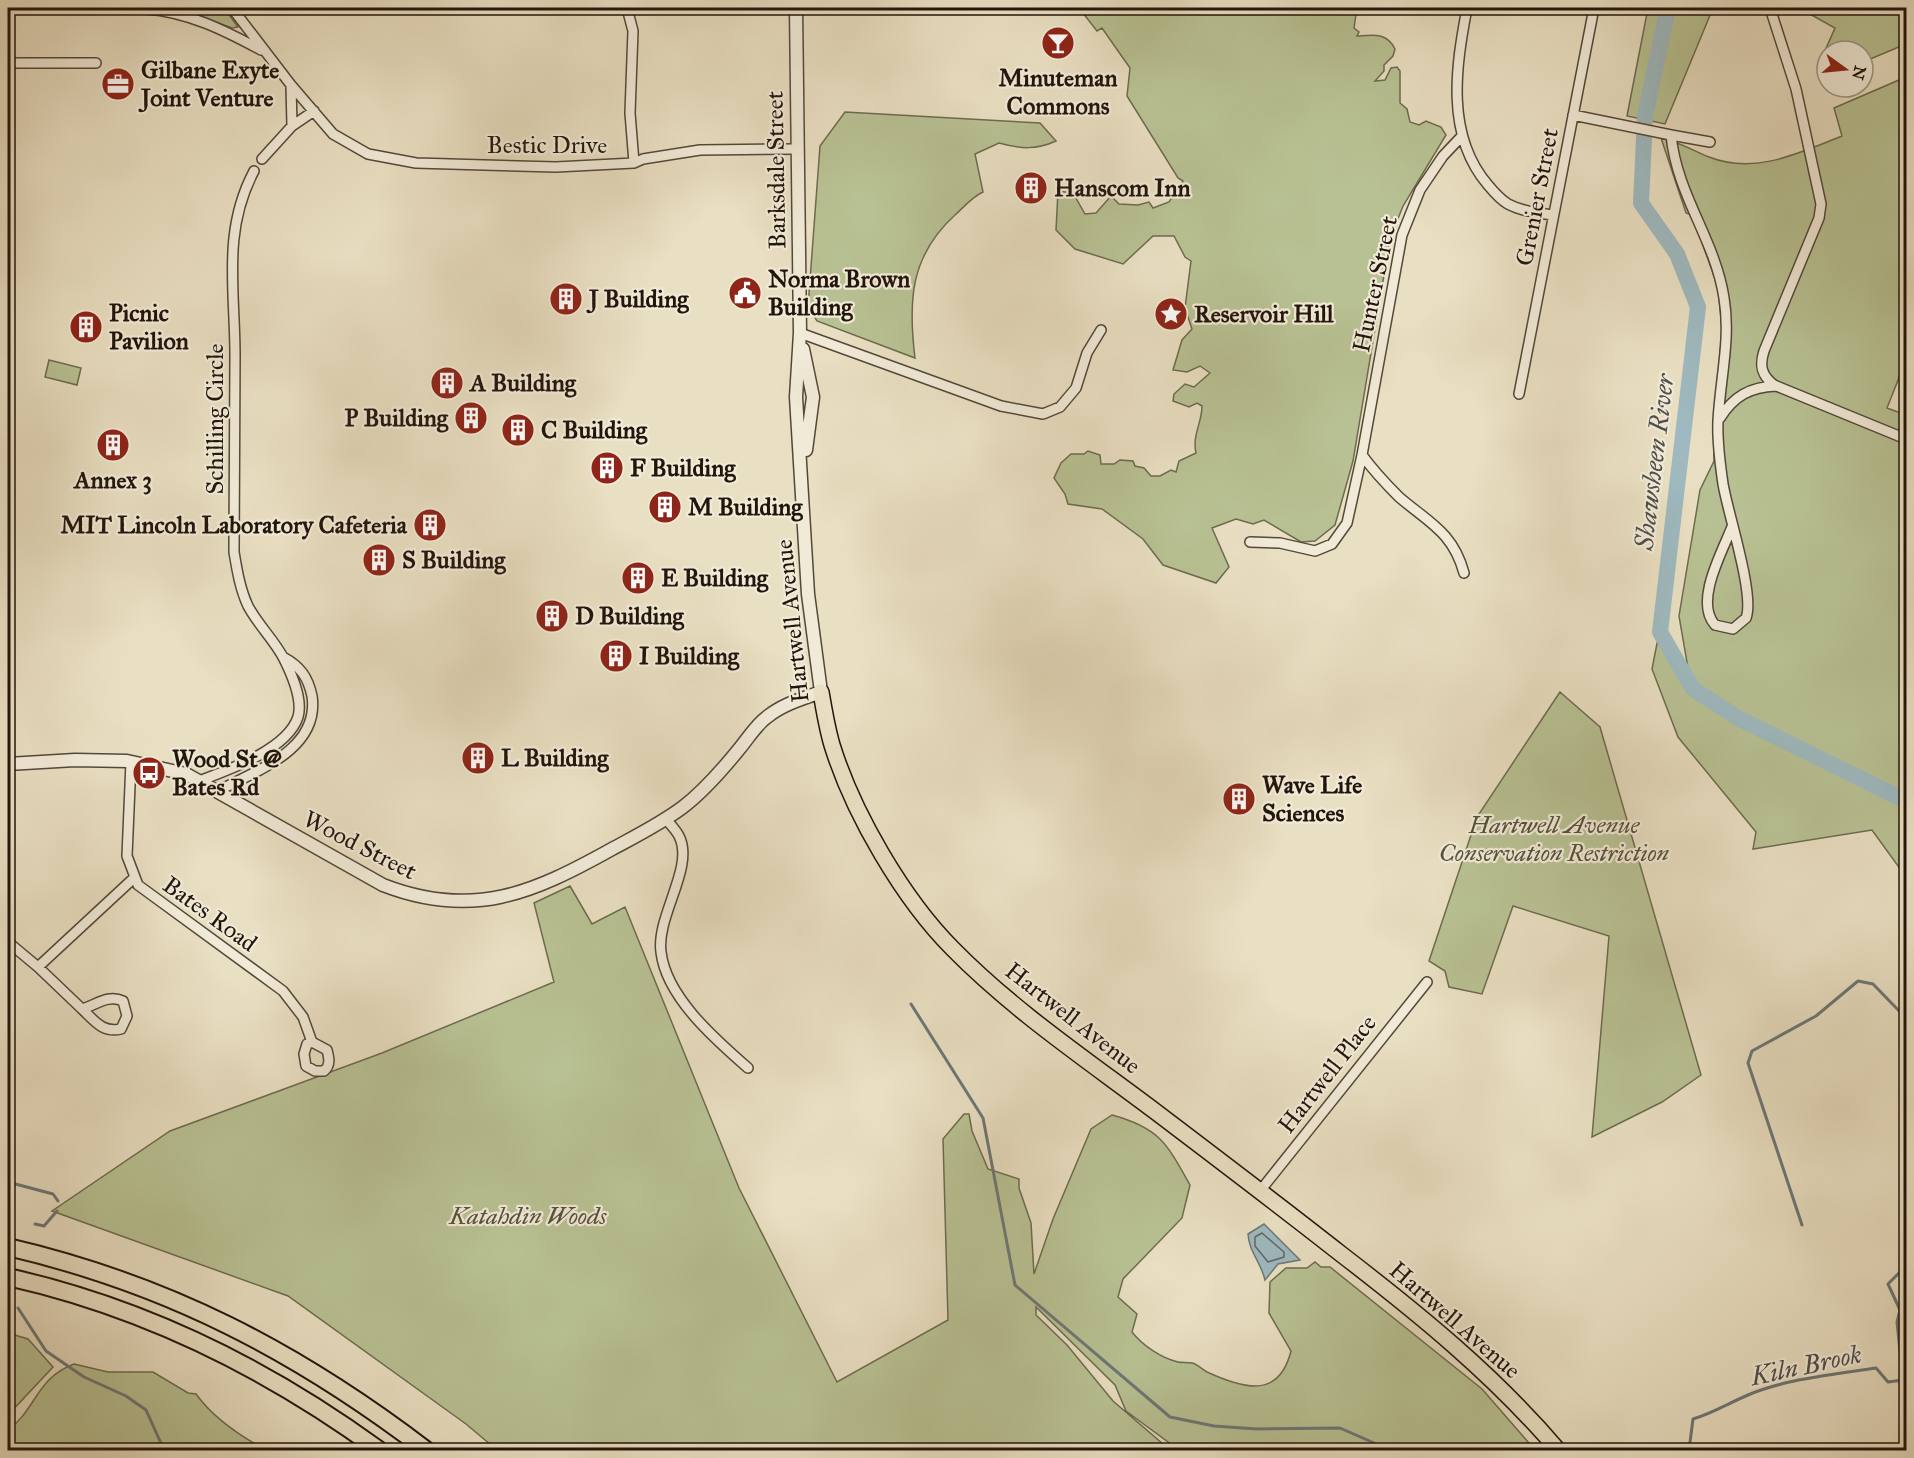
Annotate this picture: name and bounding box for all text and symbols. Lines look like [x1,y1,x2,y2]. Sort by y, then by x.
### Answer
bar icon: Minuteman Commons [1040,25,1076,61]
north arrow [1815,39,1875,99]
place label: Gilbane Exyte Joint Venture [138,55,279,113]
place label: Minuteman Commons [999,63,1117,121]
text: N [1848,64,1870,82]
office icon: Gilbane Exyte Joint Venture [100,66,136,102]
street label: Barksdale Street [760,90,792,249]
street label: Grenier Street [1509,125,1565,268]
street label: Bestic Drive [487,130,607,160]
building icon: Hanscom Inn [1013,170,1049,206]
place label: Hanscom Inn [1054,173,1191,203]
street label: Hunter Street [1346,213,1404,355]
place label: Norma Brown Building [768,264,910,322]
public building icon: Norma Brown Building [727,275,763,311]
building icon: J Building [548,281,584,317]
place label: J Building [586,284,689,314]
place icon: Reservoir Hill [1153,296,1189,332]
place label: Picnic Pavilion [109,298,189,356]
place label: Reservoir Hill [1194,299,1334,329]
building icon: Picnic Pavilion [68,309,104,345]
street label: Schilling Circle [200,343,230,495]
building icon: A Building [429,365,465,401]
place label: A Building [468,368,577,398]
water label: Shawsheen River [1627,371,1681,553]
building icon: P Building [453,400,489,436]
place label: P Building [345,403,449,433]
building icon: C Building [500,412,536,448]
place label: C Building [541,415,648,445]
building icon: Annex 3 [95,427,131,463]
building icon: F Building [589,450,625,486]
place label: F Building [630,453,736,483]
place label: Annex 3 [72,465,152,495]
building icon: M Building [647,489,683,525]
place label: M Building [688,492,803,522]
building icon: MIT Lincoln Laboratory Cafeteria [412,507,448,543]
place label: MIT Lincoln Laboratory Cafeteria [61,510,408,540]
street label: Hartwell Avenue [769,538,815,704]
building icon: S Building [361,542,397,578]
place label: S Building [402,545,506,575]
building icon: E Building [620,560,656,596]
place label: E Building [661,563,769,593]
building icon: D Building [534,598,570,634]
place label: D Building [575,601,684,631]
building icon: I Building [598,638,634,674]
place label: I Building [639,641,740,671]
building icon: L Building [460,740,496,776]
place label: L Building [501,743,609,773]
place label: Wood St @ Bates Rd [172,744,282,802]
bus stop icon: Wood St @ Bates Rd [131,755,167,791]
place label: Wave Life Sciences [1262,770,1362,828]
building icon: Wave Life Sciences [1221,781,1257,817]
street label: Wood Street [298,804,422,887]
park label: Hartwell Avenue Conservation Restriction [1439,810,1670,868]
street label: Bates Road [157,870,263,958]
street label: Hartwell Avenue [999,956,1147,1080]
street label: Hartwell Place [1271,1009,1383,1139]
park label: Katahdin Woods [449,1201,607,1231]
street label: Hartwell Avenue [1383,1255,1527,1385]
water label: Kiln Brook [1746,1338,1865,1393]

